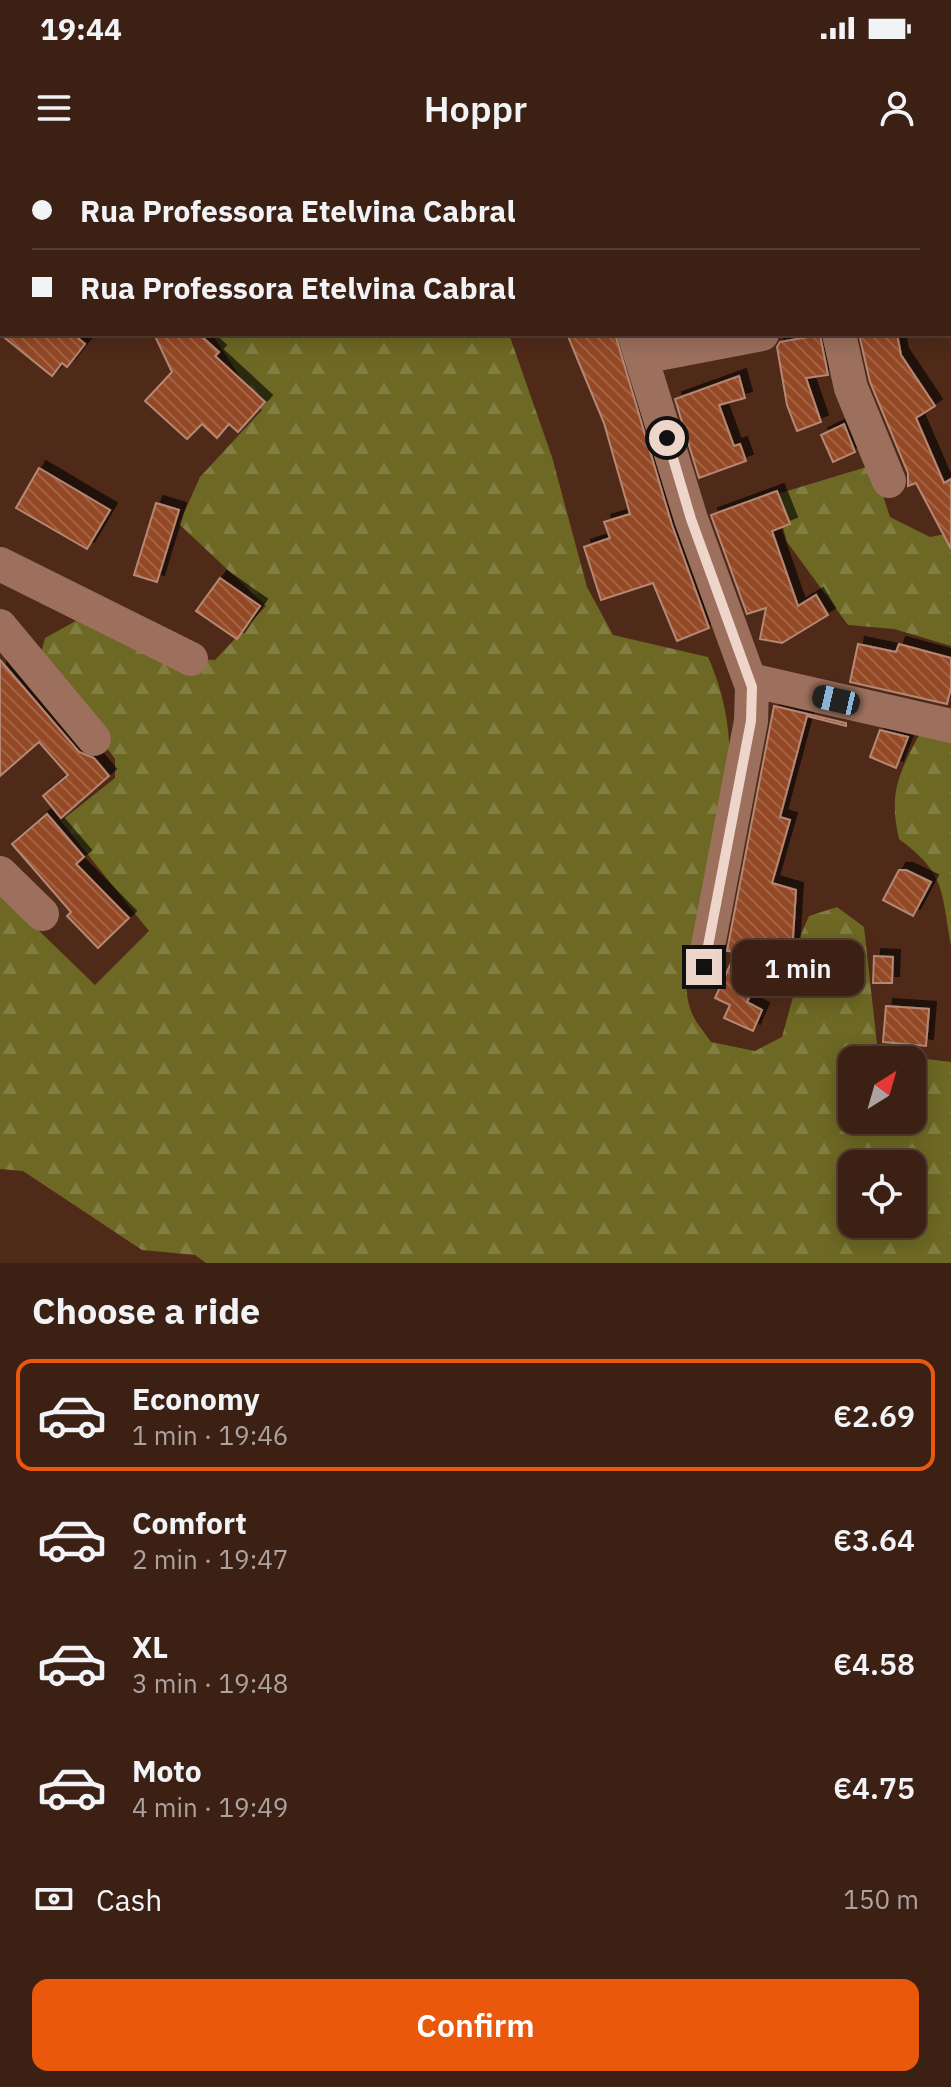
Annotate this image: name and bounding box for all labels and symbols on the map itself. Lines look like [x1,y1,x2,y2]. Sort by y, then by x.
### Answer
route start [649,420,685,456]
car [810,683,862,717]
callout: 1 min [732,939,864,995]
route end [686,949,722,985]
north arrow [838,1046,926,1134]

